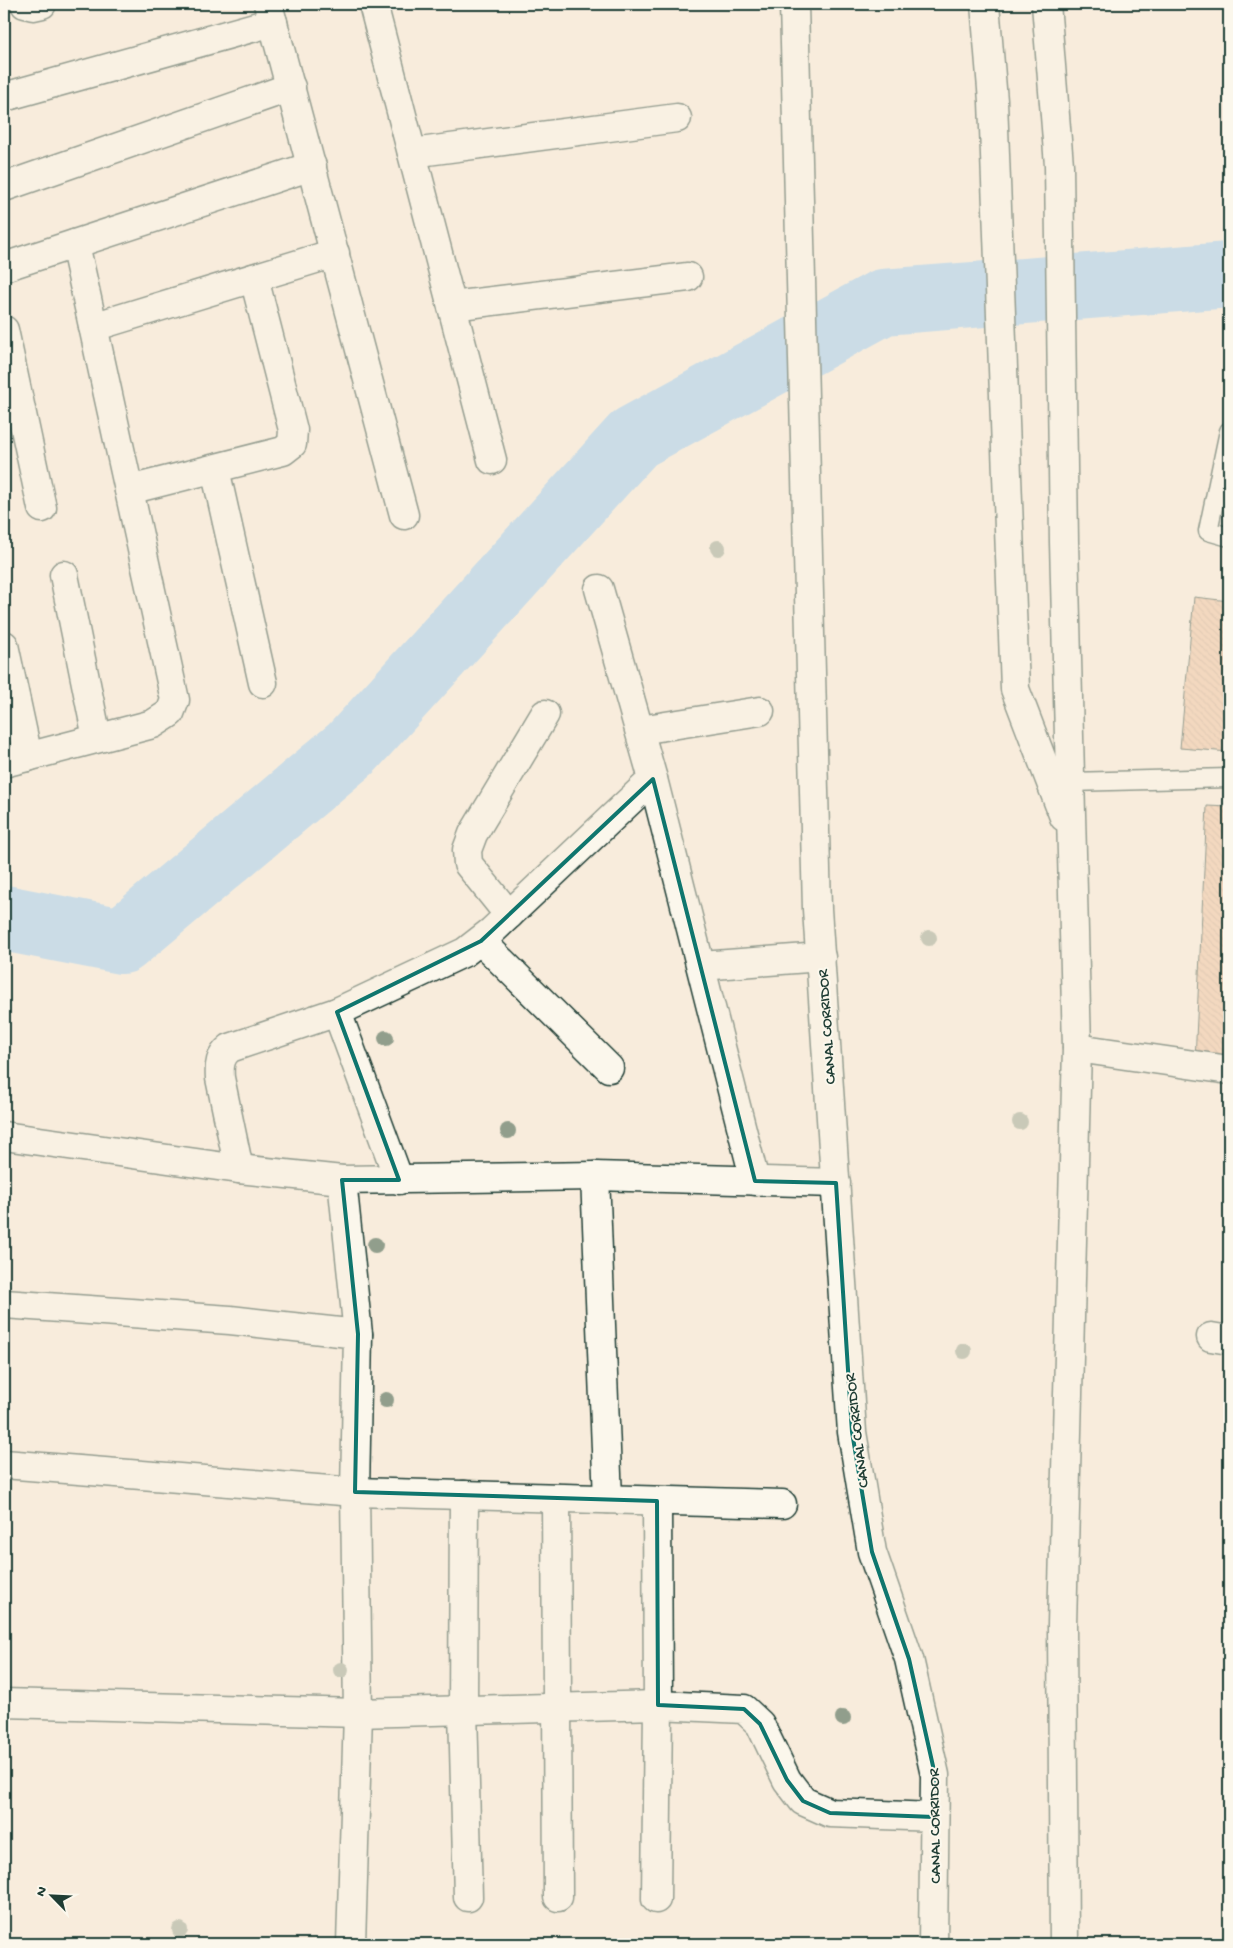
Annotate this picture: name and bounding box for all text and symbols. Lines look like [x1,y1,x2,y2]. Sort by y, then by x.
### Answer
street label: CANAL CORRIDOR [815,968,842,1085]
street label: CANAL CORRIDOR [842,1372,875,1489]
street label: CANAL CORRIDOR [926,1768,947,1884]
north arrow [28,1870,78,1920]
text: N [33,1884,52,1899]

